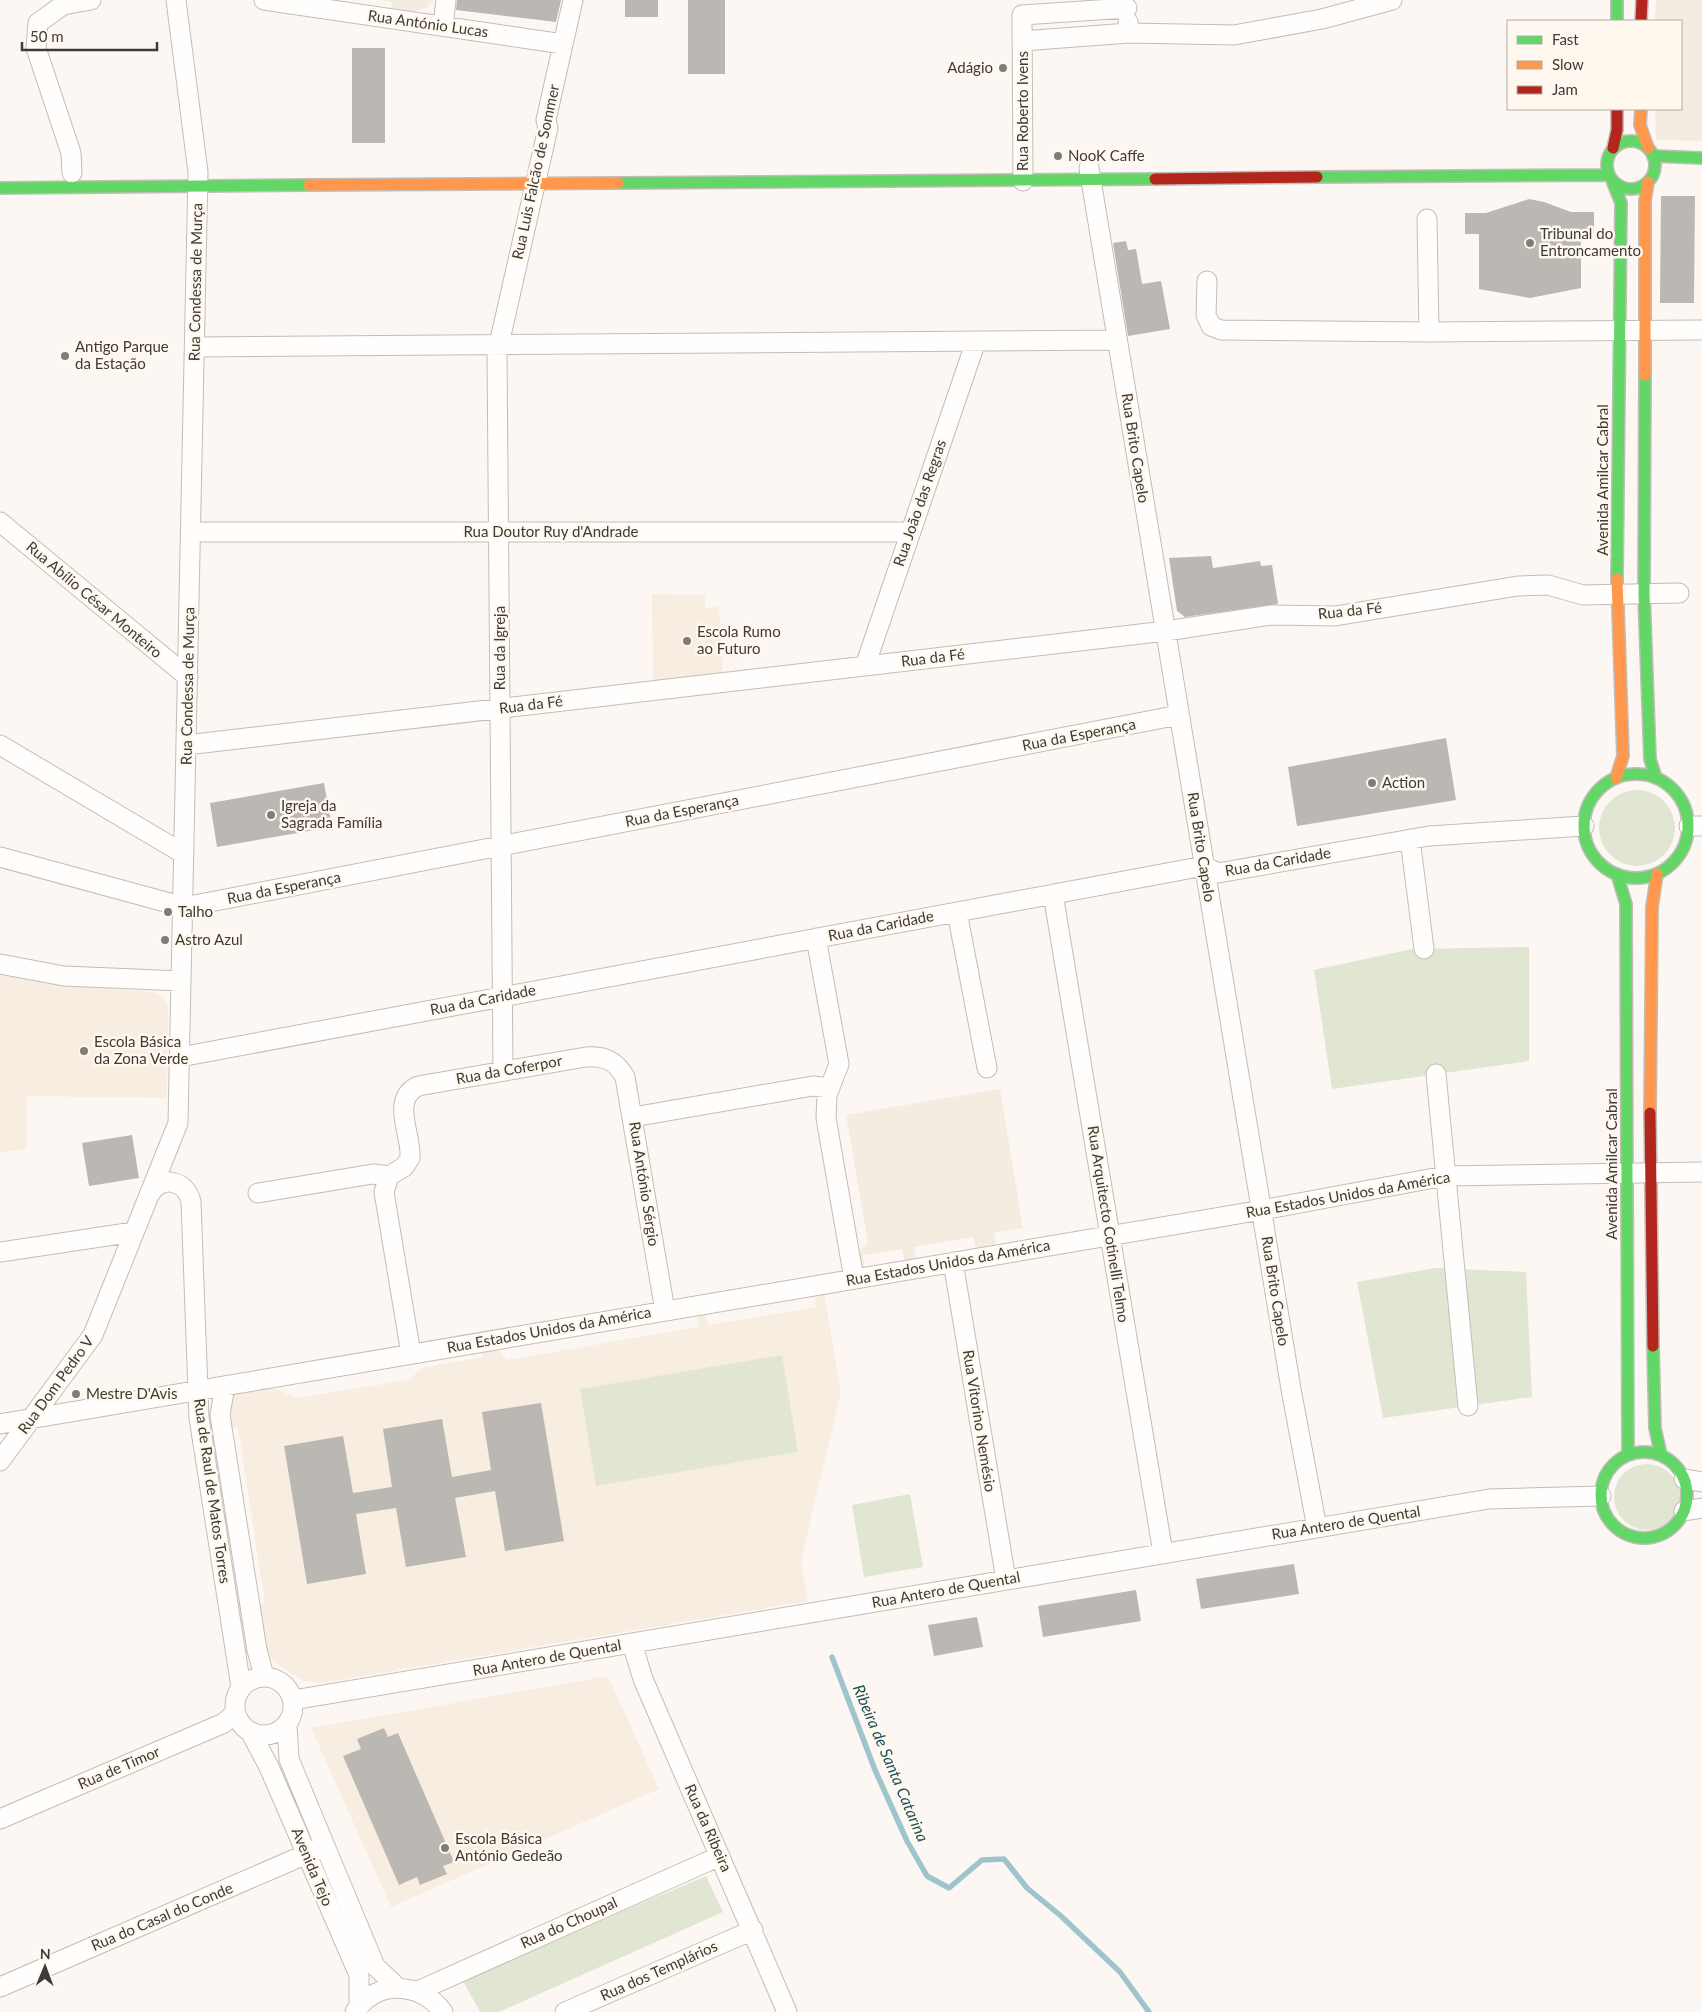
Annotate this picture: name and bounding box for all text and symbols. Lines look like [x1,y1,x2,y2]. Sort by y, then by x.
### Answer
street label: Rua António Lucas [367,6,490,40]
scale bar [22,20,158,52]
legend [1507,20,1682,110]
text: 50 m [30,27,64,45]
text: Fast [1552,30,1579,48]
street label: Rua Roberto Ivens [1013,51,1031,171]
text: Slow [1552,55,1584,73]
place label: Adágio [947,58,993,76]
marker: Adágio [997,62,1009,74]
text: Jam [1552,80,1578,98]
street label: Rua Luis Falcão de Sommer [508,82,562,261]
place label: NooK Caffe [1068,146,1145,164]
marker: NooK Caffe [1052,150,1064,162]
street label: Rua Condessa de Murça [185,203,205,361]
place label: Tribunal do Entroncamento [1540,224,1641,259]
marker: Tribunal do Entroncamento [1524,237,1536,249]
place label: Antigo Parque da Estação [75,337,169,372]
marker: Antigo Parque da Estação [59,350,71,362]
street label: Rua Brito Capelo [1118,392,1154,504]
street label: Avenida Amilcar Cabral [1593,404,1611,556]
street label: Rua João das Regras [889,437,949,568]
street label: Rua Doutor Ruy d'Andrade [463,522,639,540]
street label: Rua Abílio César Monteiro [23,537,166,661]
street label: Rua da Fé [1317,598,1383,622]
street label: Rua da Igreja [490,606,508,690]
street label: Rua Condessa de Murça [177,607,197,765]
place label: Escola Rumo ao Futuro [697,622,781,657]
marker: Escola Rumo ao Futuro [681,635,693,647]
street label: Rua da Fé [900,644,966,670]
street label: Rua da Fé [498,691,564,717]
street label: Rua da Esperança [1020,714,1137,754]
place label: Action [1382,773,1425,791]
marker: Action [1366,777,1378,789]
street label: Rua da Esperança [623,790,740,830]
street label: Rua Brito Capelo [1184,791,1220,903]
place label: Igreja da Sagrada Família [281,796,382,831]
marker: Igreja da Sagrada Família [265,809,277,821]
street label: Rua da Caridade [1223,843,1332,879]
street label: Rua da Esperança [225,867,342,907]
place label: Talho [178,902,213,920]
marker: Talho [162,906,174,918]
street label: Rua da Caridade [826,906,935,944]
place label: Astro Azul [175,930,243,948]
marker: Astro Azul [159,934,171,946]
street label: Rua da Caridade [428,980,537,1018]
place label: Escola Básica da Zona Verde [94,1032,189,1067]
marker: Escola Básica da Zona Verde [78,1045,90,1057]
street label: Rua da Coferpor [454,1051,564,1087]
street label: Avenida Amilcar Cabral [1602,1088,1620,1240]
street label: Rua António Sérgio [626,1120,664,1247]
street label: Rua Arquitecto Cotinelli Telmo [1085,1124,1133,1324]
street label: Rua Estados Unidos da América [1244,1167,1451,1221]
street label: Rua Estados Unidos da América [844,1235,1051,1289]
street label: Rua Brito Capelo [1258,1235,1294,1347]
street label: Rua Estados Unidos da América [445,1302,652,1356]
street label: Rua Dom Pedro V [14,1331,97,1437]
street label: Rua Vitorino Nemésio [960,1349,1000,1493]
place label: Mestre D'Avis [86,1384,177,1402]
marker: Mestre D'Avis [70,1388,82,1400]
street label: Rua de Raul de Matos Torres [191,1397,235,1585]
street label: Rua Antero de Quental [1270,1501,1422,1543]
street label: Rua Antero de Quental [870,1567,1021,1611]
street label: Rua Antero de Quental [471,1635,622,1679]
water label: Ribeira de Santa Catarina [850,1681,933,1844]
street label: Rua de Timor [75,1742,163,1792]
street label: Rua da Ribeira [682,1781,736,1874]
street label: Avenida Tejo [288,1825,337,1908]
place label: Escola Básica António Gedeão [455,1829,563,1864]
marker: Escola Básica António Gedeão [439,1842,451,1854]
street label: Rua do Casal do Conde [88,1878,235,1954]
street label: Rua do Choupal [517,1893,620,1951]
street label: Rua dos Templários [597,1936,720,2004]
north arrow [20,1942,70,1992]
text: N [40,1945,51,1962]

